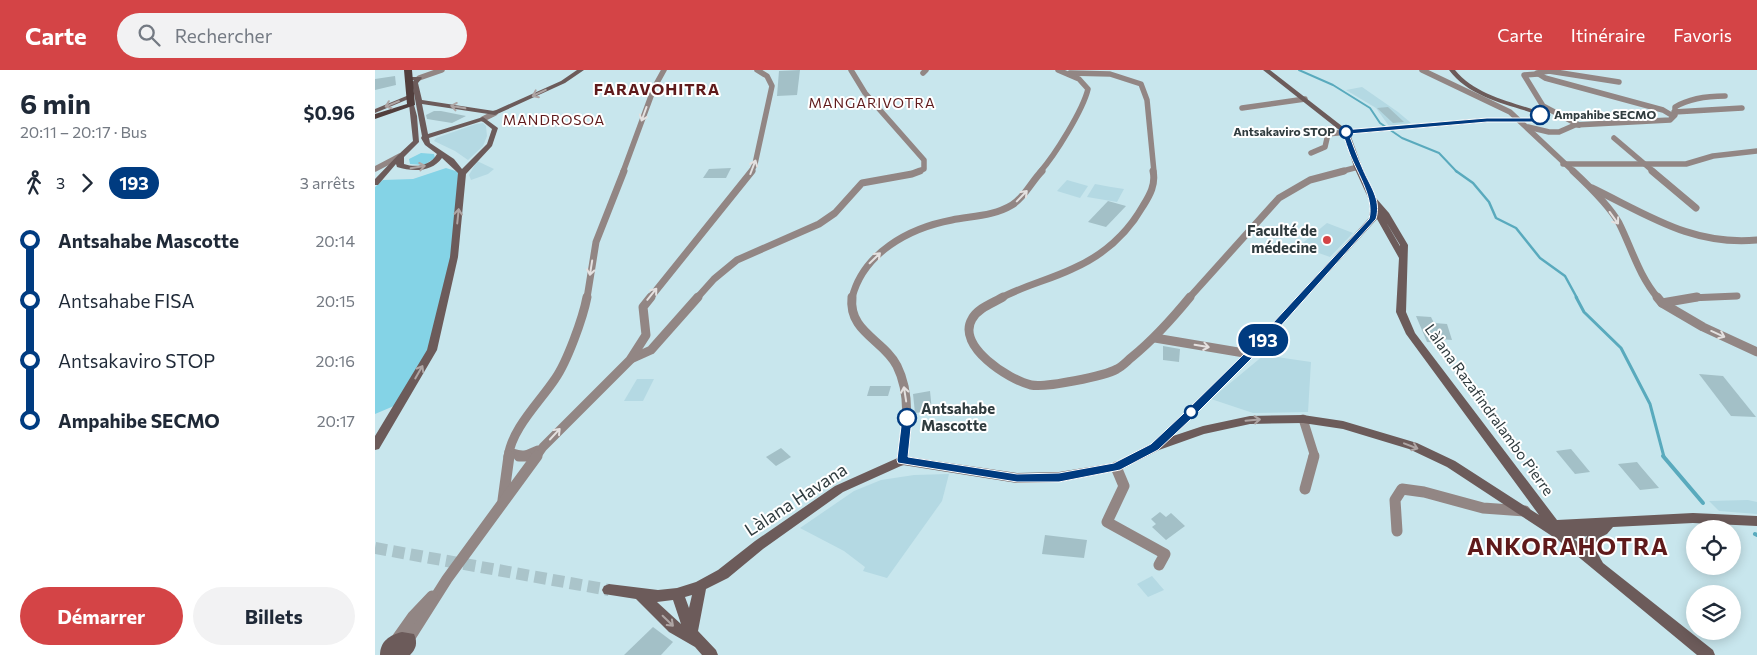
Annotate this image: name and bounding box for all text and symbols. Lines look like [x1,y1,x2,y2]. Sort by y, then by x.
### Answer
search box [117,13,467,58]
text: Carte [25,21,87,50]
icon: search [135,21,163,49]
text: Rechercher [175,24,272,47]
text: Carte [1497,24,1543,46]
text: Itinéraire [1571,24,1645,46]
text: Favoris [1673,24,1732,46]
district label: FARAVOHITRA [594,79,720,98]
text: 6 min [20,86,91,120]
one-way arrow [532,89,547,99]
district label: MANGARIVOTRA [808,94,936,111]
one-way arrow [385,100,401,109]
text: $0.96 [304,101,355,124]
one-way arrow [450,101,466,111]
marker: Ampahibe SECMO [1530,105,1550,125]
one-way arrow [639,106,648,122]
place label: Ampahibe SECMO [1554,107,1656,121]
district label: MANDROSOA [503,111,605,128]
text: 20:11 – 20:17 · Bus [20,122,147,141]
place label: Antsakaviro STOP [1233,124,1335,138]
marker: Antsakaviro STOP [1339,125,1353,139]
one-way arrow [749,160,758,176]
one-way arrow [410,161,426,171]
icon: walk [20,169,48,197]
icon: forward [73,169,101,197]
text: 193 [119,172,149,194]
text: 3 [56,173,65,192]
text: 3 arrêts [300,173,355,192]
one-way arrow [1015,191,1027,203]
one-way arrow [453,208,463,224]
one-way arrow [1609,211,1619,225]
place label: Faculté de médecine [1247,221,1317,256]
text: Antsahabe Mascotte [58,229,239,252]
text: 20:14 [316,231,355,250]
marker: Faculté de médecine [1321,234,1333,246]
one-way arrow [869,252,881,264]
one-way arrow [586,259,596,275]
one-way arrow [647,288,658,301]
text: Antsahabe FISA [58,289,195,312]
text: 20:15 [316,291,355,310]
street label: Làlana Razafindralambo Pierre [1422,320,1558,499]
line badge: 193 [1234,324,1292,356]
text: 193 [1248,329,1278,351]
one-way arrow [1710,330,1725,340]
one-way arrow [1194,341,1210,351]
text: Antsakaviro STOP [58,349,215,372]
text: 20:16 [315,351,355,370]
one-way arrow [414,365,424,379]
one-way arrow [900,387,910,403]
place label: Antsahabe Mascotte [921,399,995,434]
unlabelled marker [1184,405,1198,419]
marker: Antsahabe Mascotte [897,408,917,428]
text: Ampahibe SECMO [58,409,220,432]
text: 20:17 [317,411,355,430]
one-way arrow [1244,416,1260,425]
one-way arrow [549,428,561,441]
one-way arrow [1403,442,1418,451]
street label: Làlana Havana [740,458,851,540]
map controls [1686,520,1741,640]
button: locate [1686,520,1741,575]
district label: ANKORAHOTRA [1467,531,1669,560]
button: layers [1686,585,1741,640]
button: Démarrer [20,587,183,645]
button: Billets [193,587,355,645]
one-way arrow [662,615,674,627]

